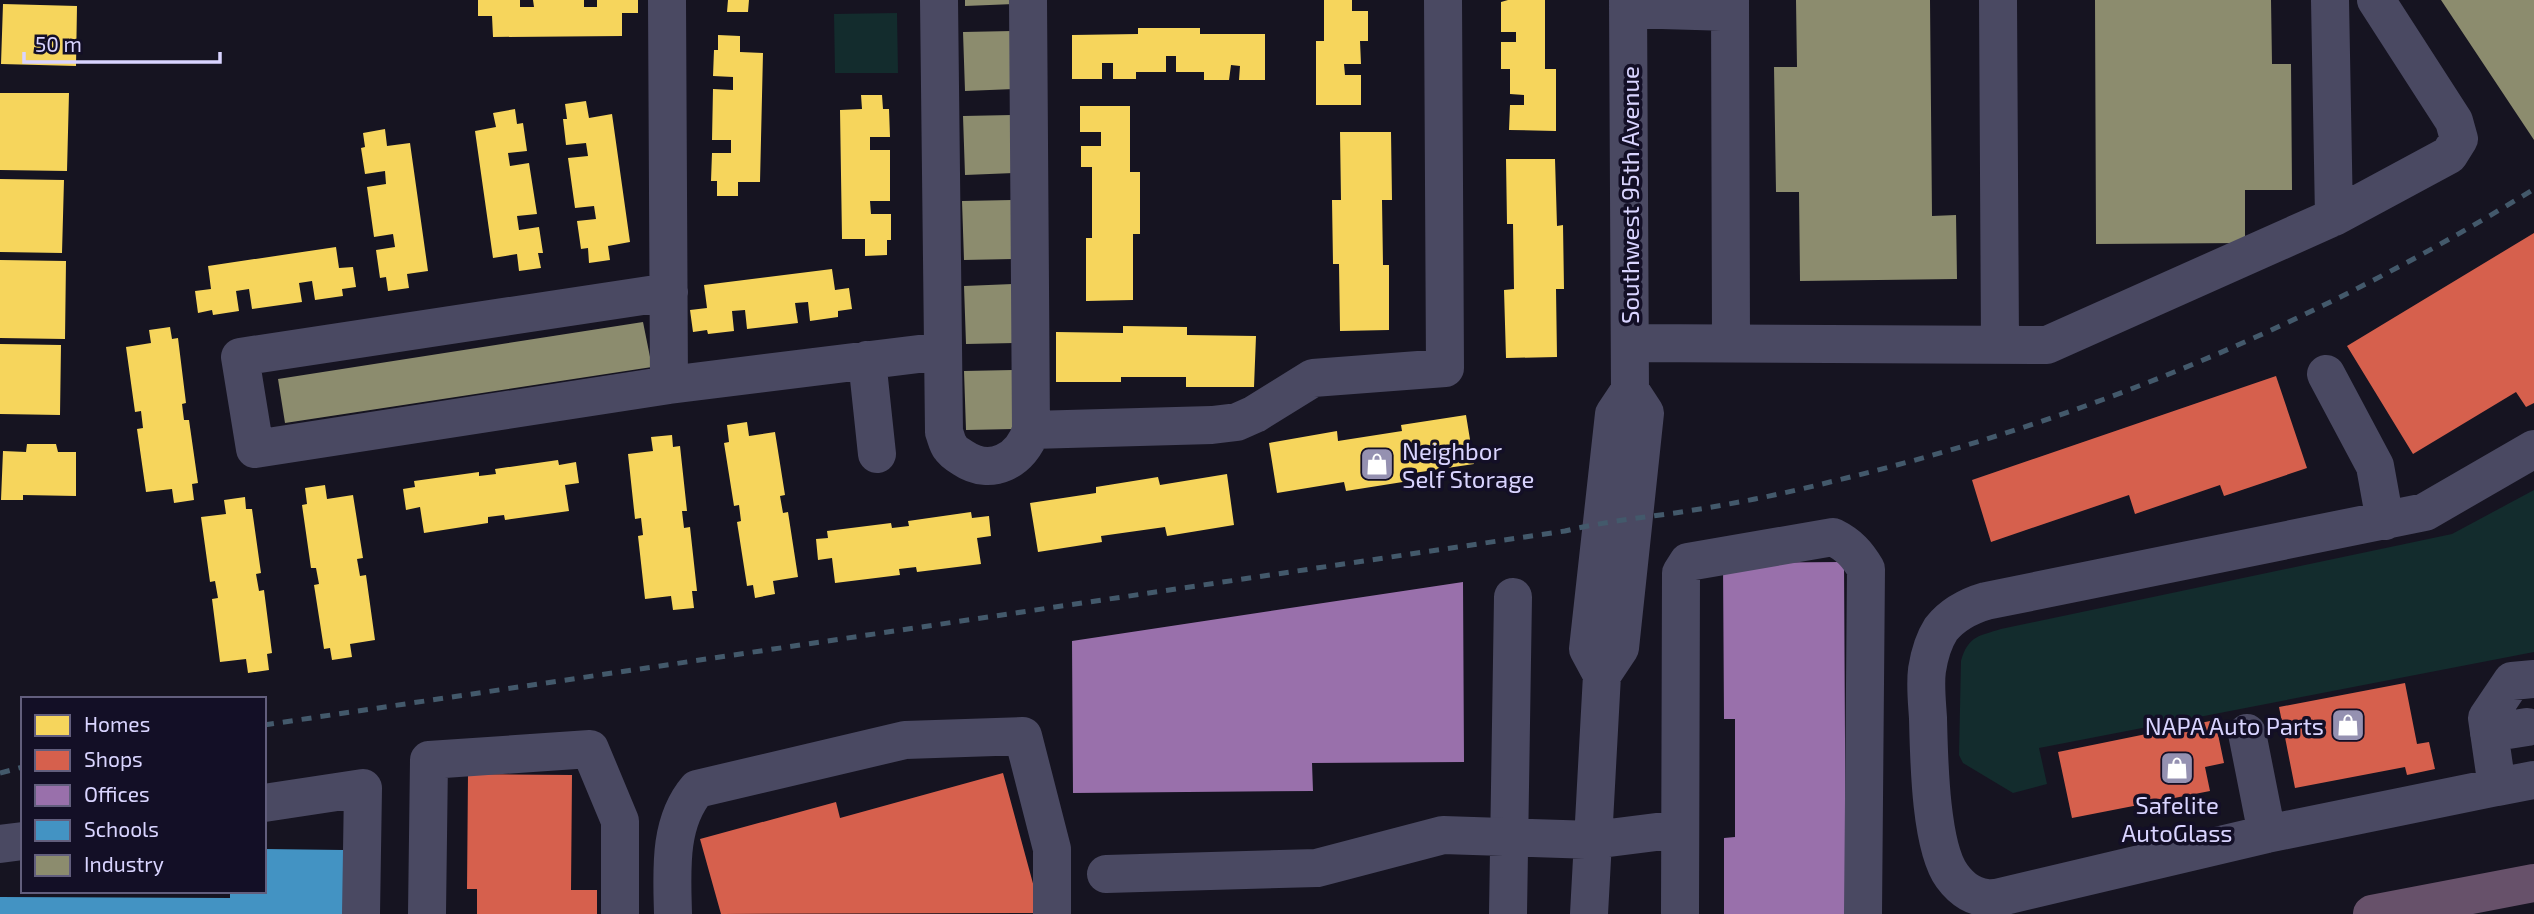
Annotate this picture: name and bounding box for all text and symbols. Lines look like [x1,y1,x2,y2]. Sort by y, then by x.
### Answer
scale bar [24,21,220,65]
text: 50 m [35,31,82,56]
street label: Southwest 95th Avenue [1615,66,1644,324]
place label: Neighbor Self Storage [1402,436,1534,493]
shop icon: Neighbor Self Storage [1358,445,1396,483]
legend [21,697,266,893]
shop icon: NAPA Auto Parts [2329,706,2367,744]
text: Homes [84,711,150,736]
place label: NAPA Auto Parts [2145,711,2324,740]
text: Shops [84,746,143,771]
shop icon: Safelite AutoGlass [2158,749,2196,787]
text: Offices [84,781,150,806]
place label: Safelite AutoGlass [2121,790,2233,847]
text: Schools [84,816,159,841]
text: Industry [84,851,164,876]

